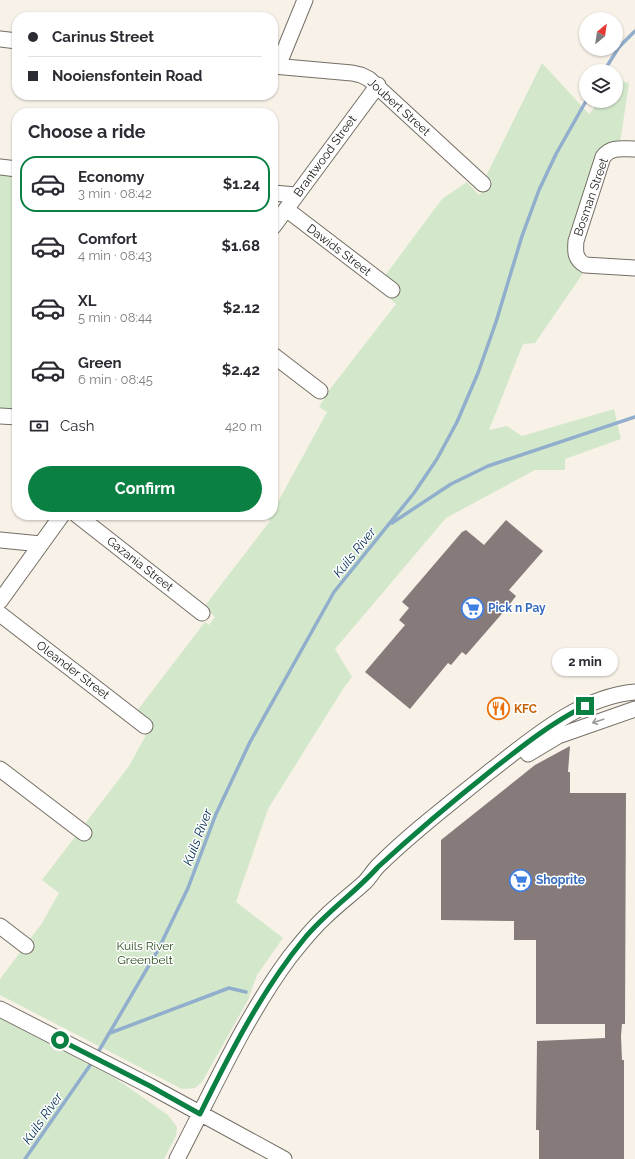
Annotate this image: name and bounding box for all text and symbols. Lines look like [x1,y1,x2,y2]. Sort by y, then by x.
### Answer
north arrow [579,12,623,56]
map controls [579,12,623,108]
text: Carinus Street [52,28,154,46]
button: layers [579,64,623,108]
text: Nooiensfontein Road [52,67,203,85]
street label: Joubert Street [365,75,433,139]
street label: Brantwood Street [291,113,359,199]
text: Choose a ride [28,121,146,142]
street label: Bosman Street [571,156,611,238]
icon: car [30,166,66,202]
text: Economy [78,168,145,186]
text: $1.24 [223,175,260,193]
text: 3 min · 08:42 [78,186,152,201]
street label: Dawids Street [304,221,374,279]
icon: car [30,228,66,264]
text: Comfort [78,230,137,248]
text: $1.68 [222,237,260,255]
text: 4 min · 08:43 [78,248,152,263]
icon: car [30,290,66,326]
text: XL [78,292,96,310]
text: $2.12 [223,299,260,317]
text: 5 min · 08:44 [78,310,152,325]
icon: car [30,352,66,388]
text: Green [78,354,122,372]
text: $2.42 [222,361,260,379]
text: 6 min · 08:45 [78,372,153,387]
icon: cash [28,415,50,437]
text: Cash [60,417,94,435]
text: 420 m [225,419,262,434]
button: Confirm [28,466,262,512]
water label: Kuils River [330,524,379,580]
street label: Gazania Street [104,534,176,594]
supermarket icon: Pick n Pay [459,595,485,621]
place label: Pick n Pay [488,601,546,615]
street label: Oleander Street [34,638,112,702]
callout: 2 min [552,648,618,676]
text: 2 min [568,654,602,669]
restaurant icon: KFC [486,696,512,722]
route end [576,697,594,715]
place label: KFC [514,702,537,716]
one-way arrow [592,718,605,725]
water label: Kuils River [180,806,215,868]
supermarket icon: Shoprite [508,867,534,893]
place label: Shoprite [536,873,585,887]
park label: Kuils River Greenbelt [116,939,174,967]
route start [51,1031,69,1049]
water label: Kuils River [19,1089,66,1147]

